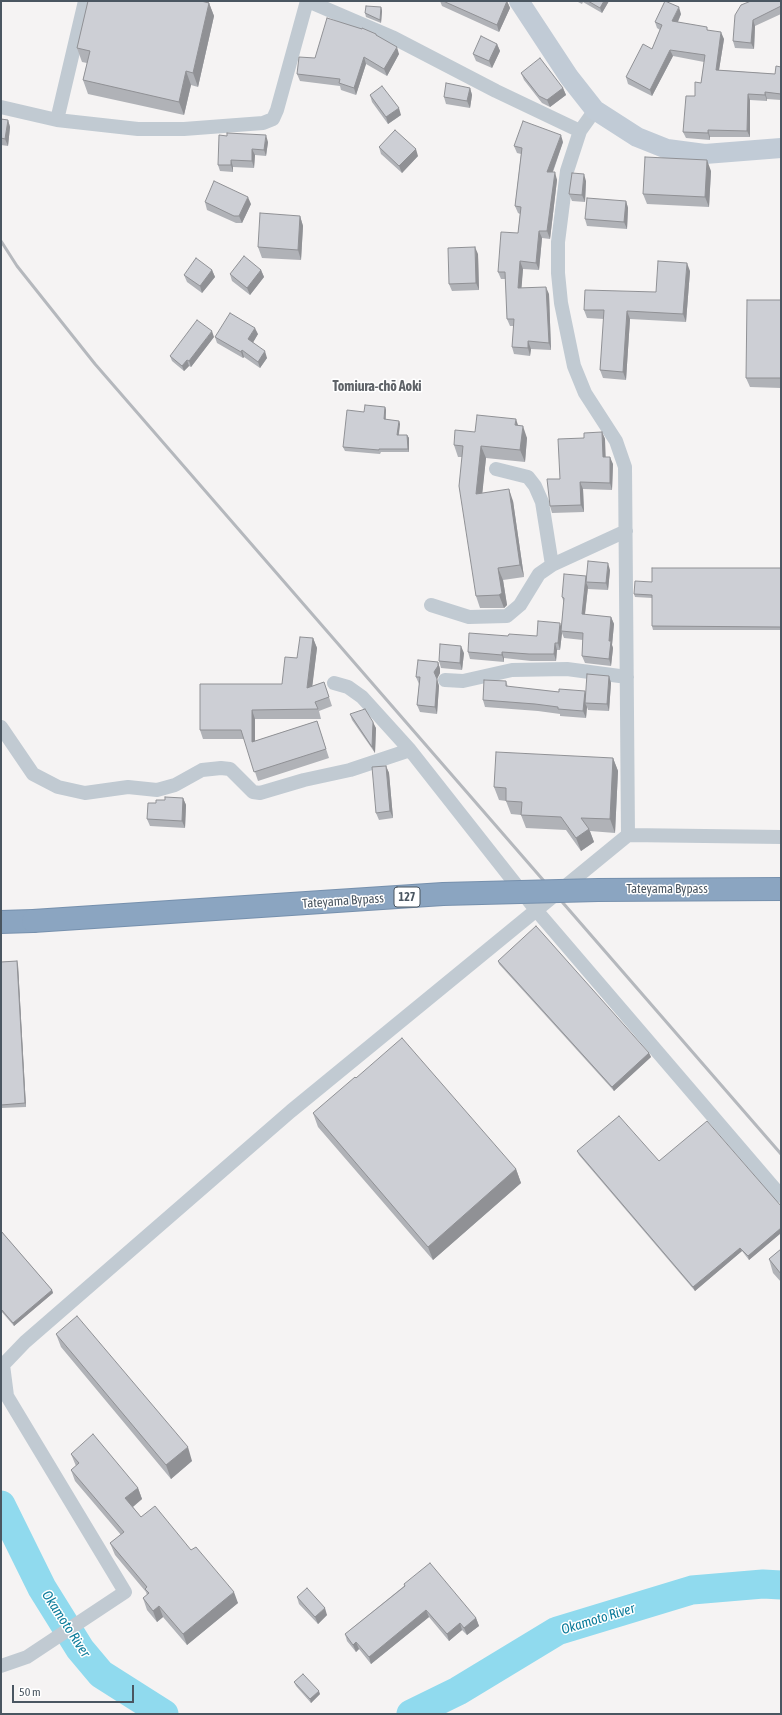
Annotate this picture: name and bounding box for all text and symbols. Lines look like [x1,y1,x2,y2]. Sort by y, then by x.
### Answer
district label: Tomiura-chō Aoki [332,379,422,395]
street label: Tateyama Bypass [626,881,708,897]
road number: 127 [394,887,420,907]
street label: Tateyama Bypass [302,890,384,912]
water label: Okamoto River [38,1588,94,1660]
water label: Okamoto River [559,1600,637,1638]
scale bar [14,1677,136,1703]
text: 50 m [19,1685,41,1699]

